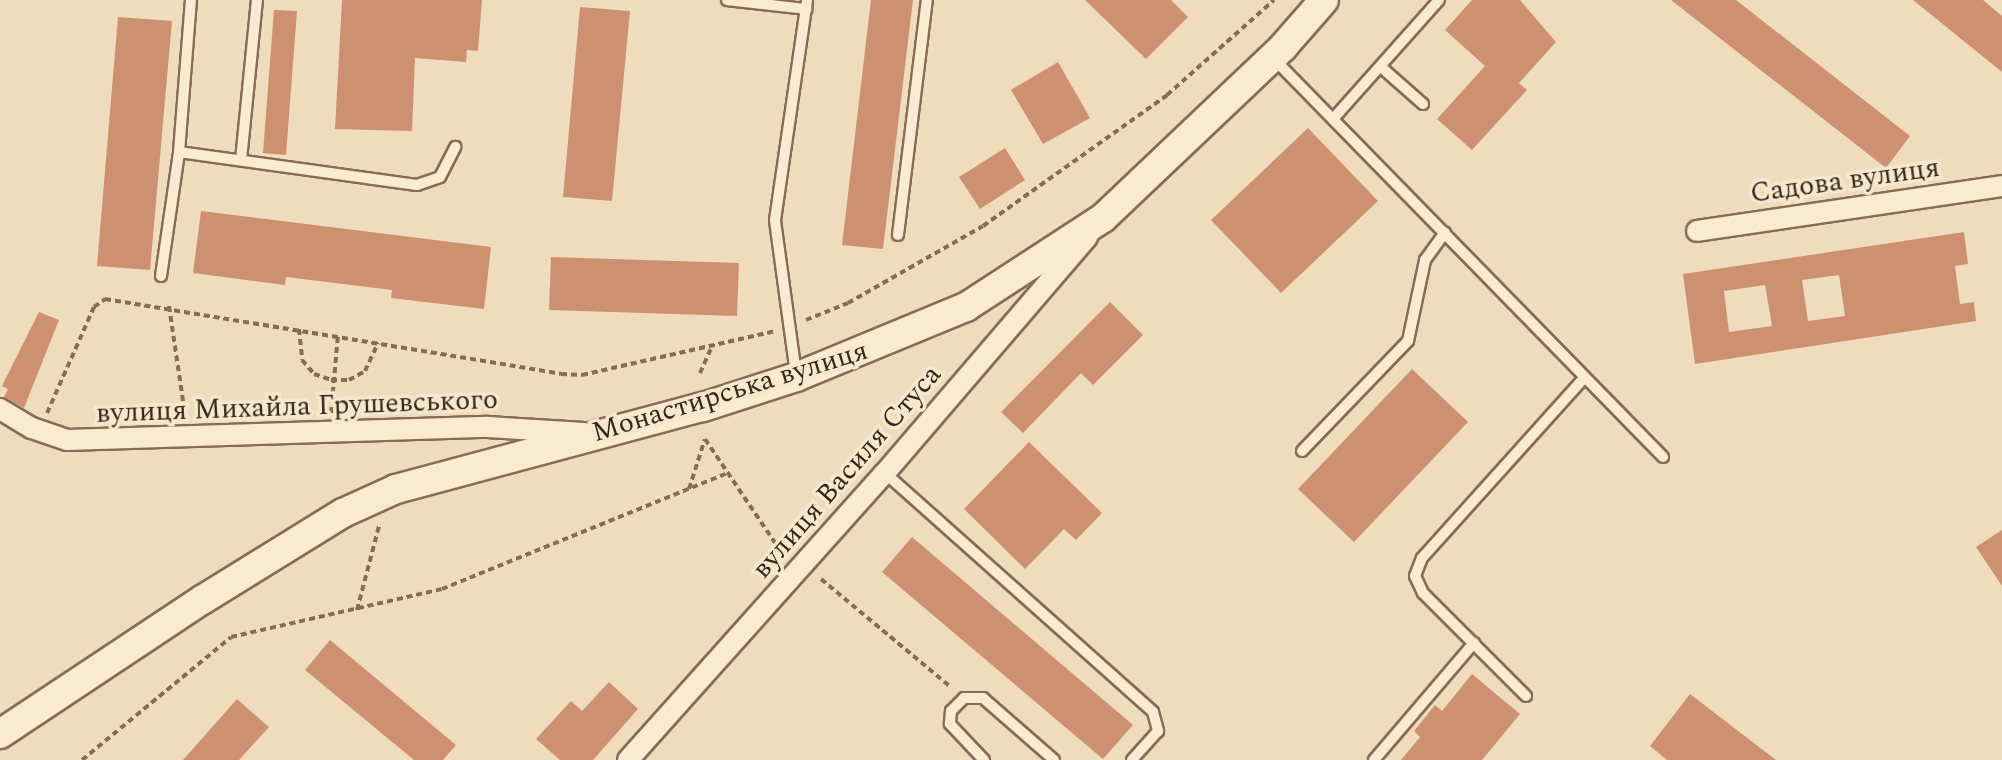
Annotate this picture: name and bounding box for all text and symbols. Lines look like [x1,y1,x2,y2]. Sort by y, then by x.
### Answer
street label: Садова вулиця [1748,151,1942,211]
street label: Монастирська вулиця [588,334,872,450]
street label: вулиця Василя Стуса [745,358,949,586]
street label: вулиця Михайла Грушевського [95,383,499,431]

